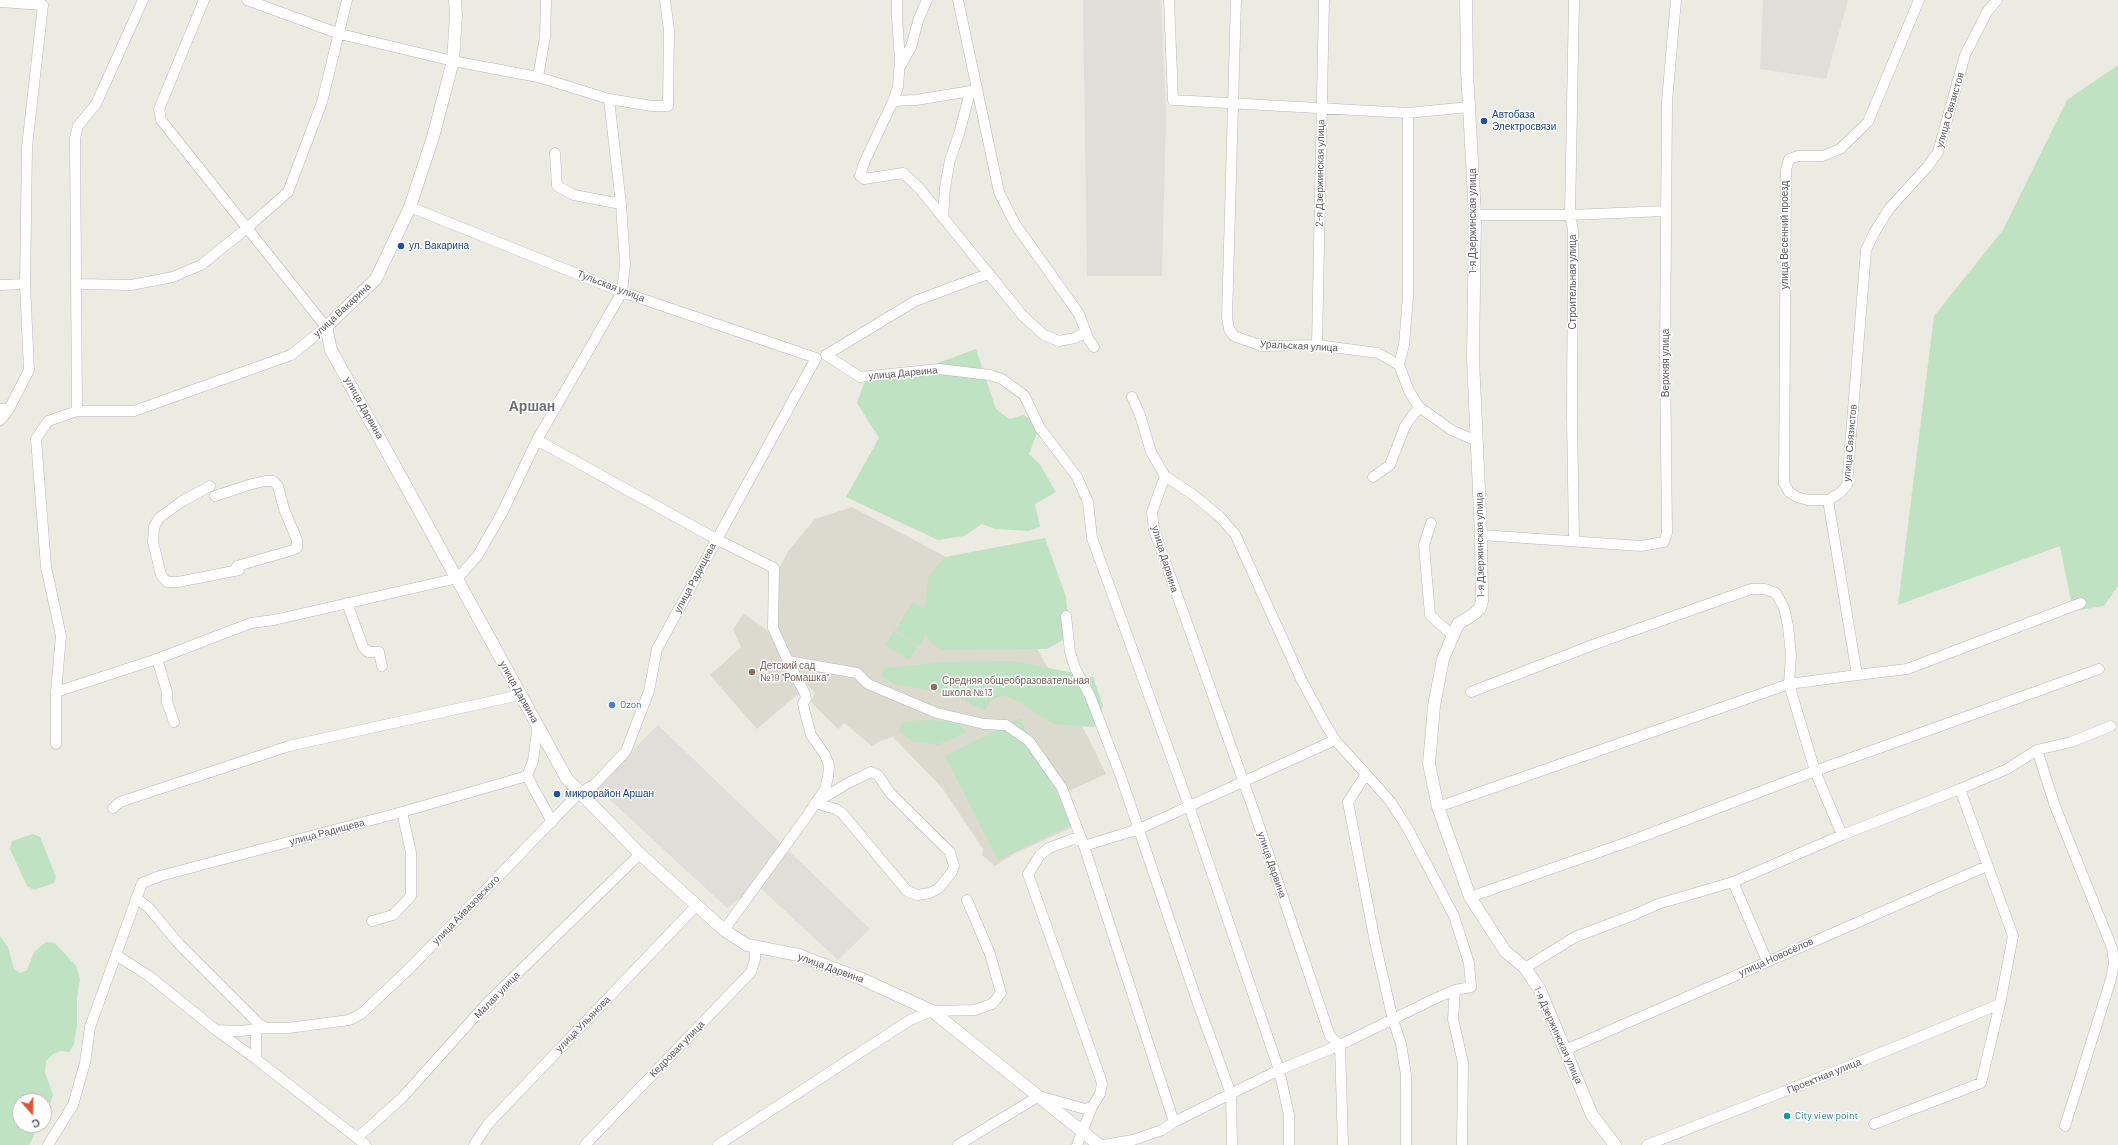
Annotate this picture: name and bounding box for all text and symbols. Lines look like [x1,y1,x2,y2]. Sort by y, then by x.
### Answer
street label: улица Связистов [1934,71,1966,149]
place label: Автобаза Электросвязи [1492,109,1556,132]
marker: Автобаза Электросвязи [1479,116,1489,126]
street label: 2-я Дзержинская улица [1313,119,1327,227]
street label: 1-я Дзержинская улица [1467,168,1479,274]
street label: улица Весенний проезд [1779,181,1791,289]
street label: Строительная улица [1567,234,1579,330]
place label: ул. Вакарина [409,240,469,252]
marker: ул. Вакарина [396,241,406,251]
street label: Тульская улица [576,268,646,304]
street label: улица Вакарина [311,280,373,340]
street label: Верхняя улица [1660,329,1672,397]
street label: Уральская улица [1260,338,1338,354]
street label: улица Дарвина [868,364,938,382]
street label: улица Дарвина [342,375,386,441]
district label: Аршан [509,398,555,414]
street label: улица Связистов [1841,404,1859,482]
street label: 1-я Дзержинская улица [1473,492,1487,598]
street label: улица Дарвина [1149,524,1181,594]
street label: улица Радищева [672,541,718,615]
street label: улица Дарвина [497,659,541,725]
place label: Детский сад №19 "Ромашка" [760,660,829,684]
marker: Детский сад №19 "Ромашка" [747,667,757,677]
place label: Средняя общеобразовательная школа №13 [942,675,1089,698]
marker: Средняя общеобразовательная школа №13 [929,682,939,692]
place label: Ozon [620,699,642,711]
marker: Ozon [607,700,617,710]
place label: микрорайон Аршан [565,788,654,800]
marker: микрорайон Аршан [552,789,562,799]
street label: улица Радищева [288,816,366,848]
street label: улица Дарвина [1255,830,1289,900]
street label: улица Айвазовского [430,873,502,947]
street label: улица Новосёлов [1737,935,1815,979]
street label: улица Дарвина [796,950,866,986]
street label: Малая улица [472,969,522,1021]
street label: 1-я Дзержинская улица [1531,984,1585,1086]
street label: улица Ульянова [553,993,613,1055]
street label: Кедровая улица [647,1018,707,1080]
street label: Проектная улица [1785,1056,1863,1096]
north arrow [12,1093,52,1133]
place label: City view point [1795,1110,1858,1122]
marker: City view point [1782,1111,1792,1121]
text: С [30,1116,42,1131]

